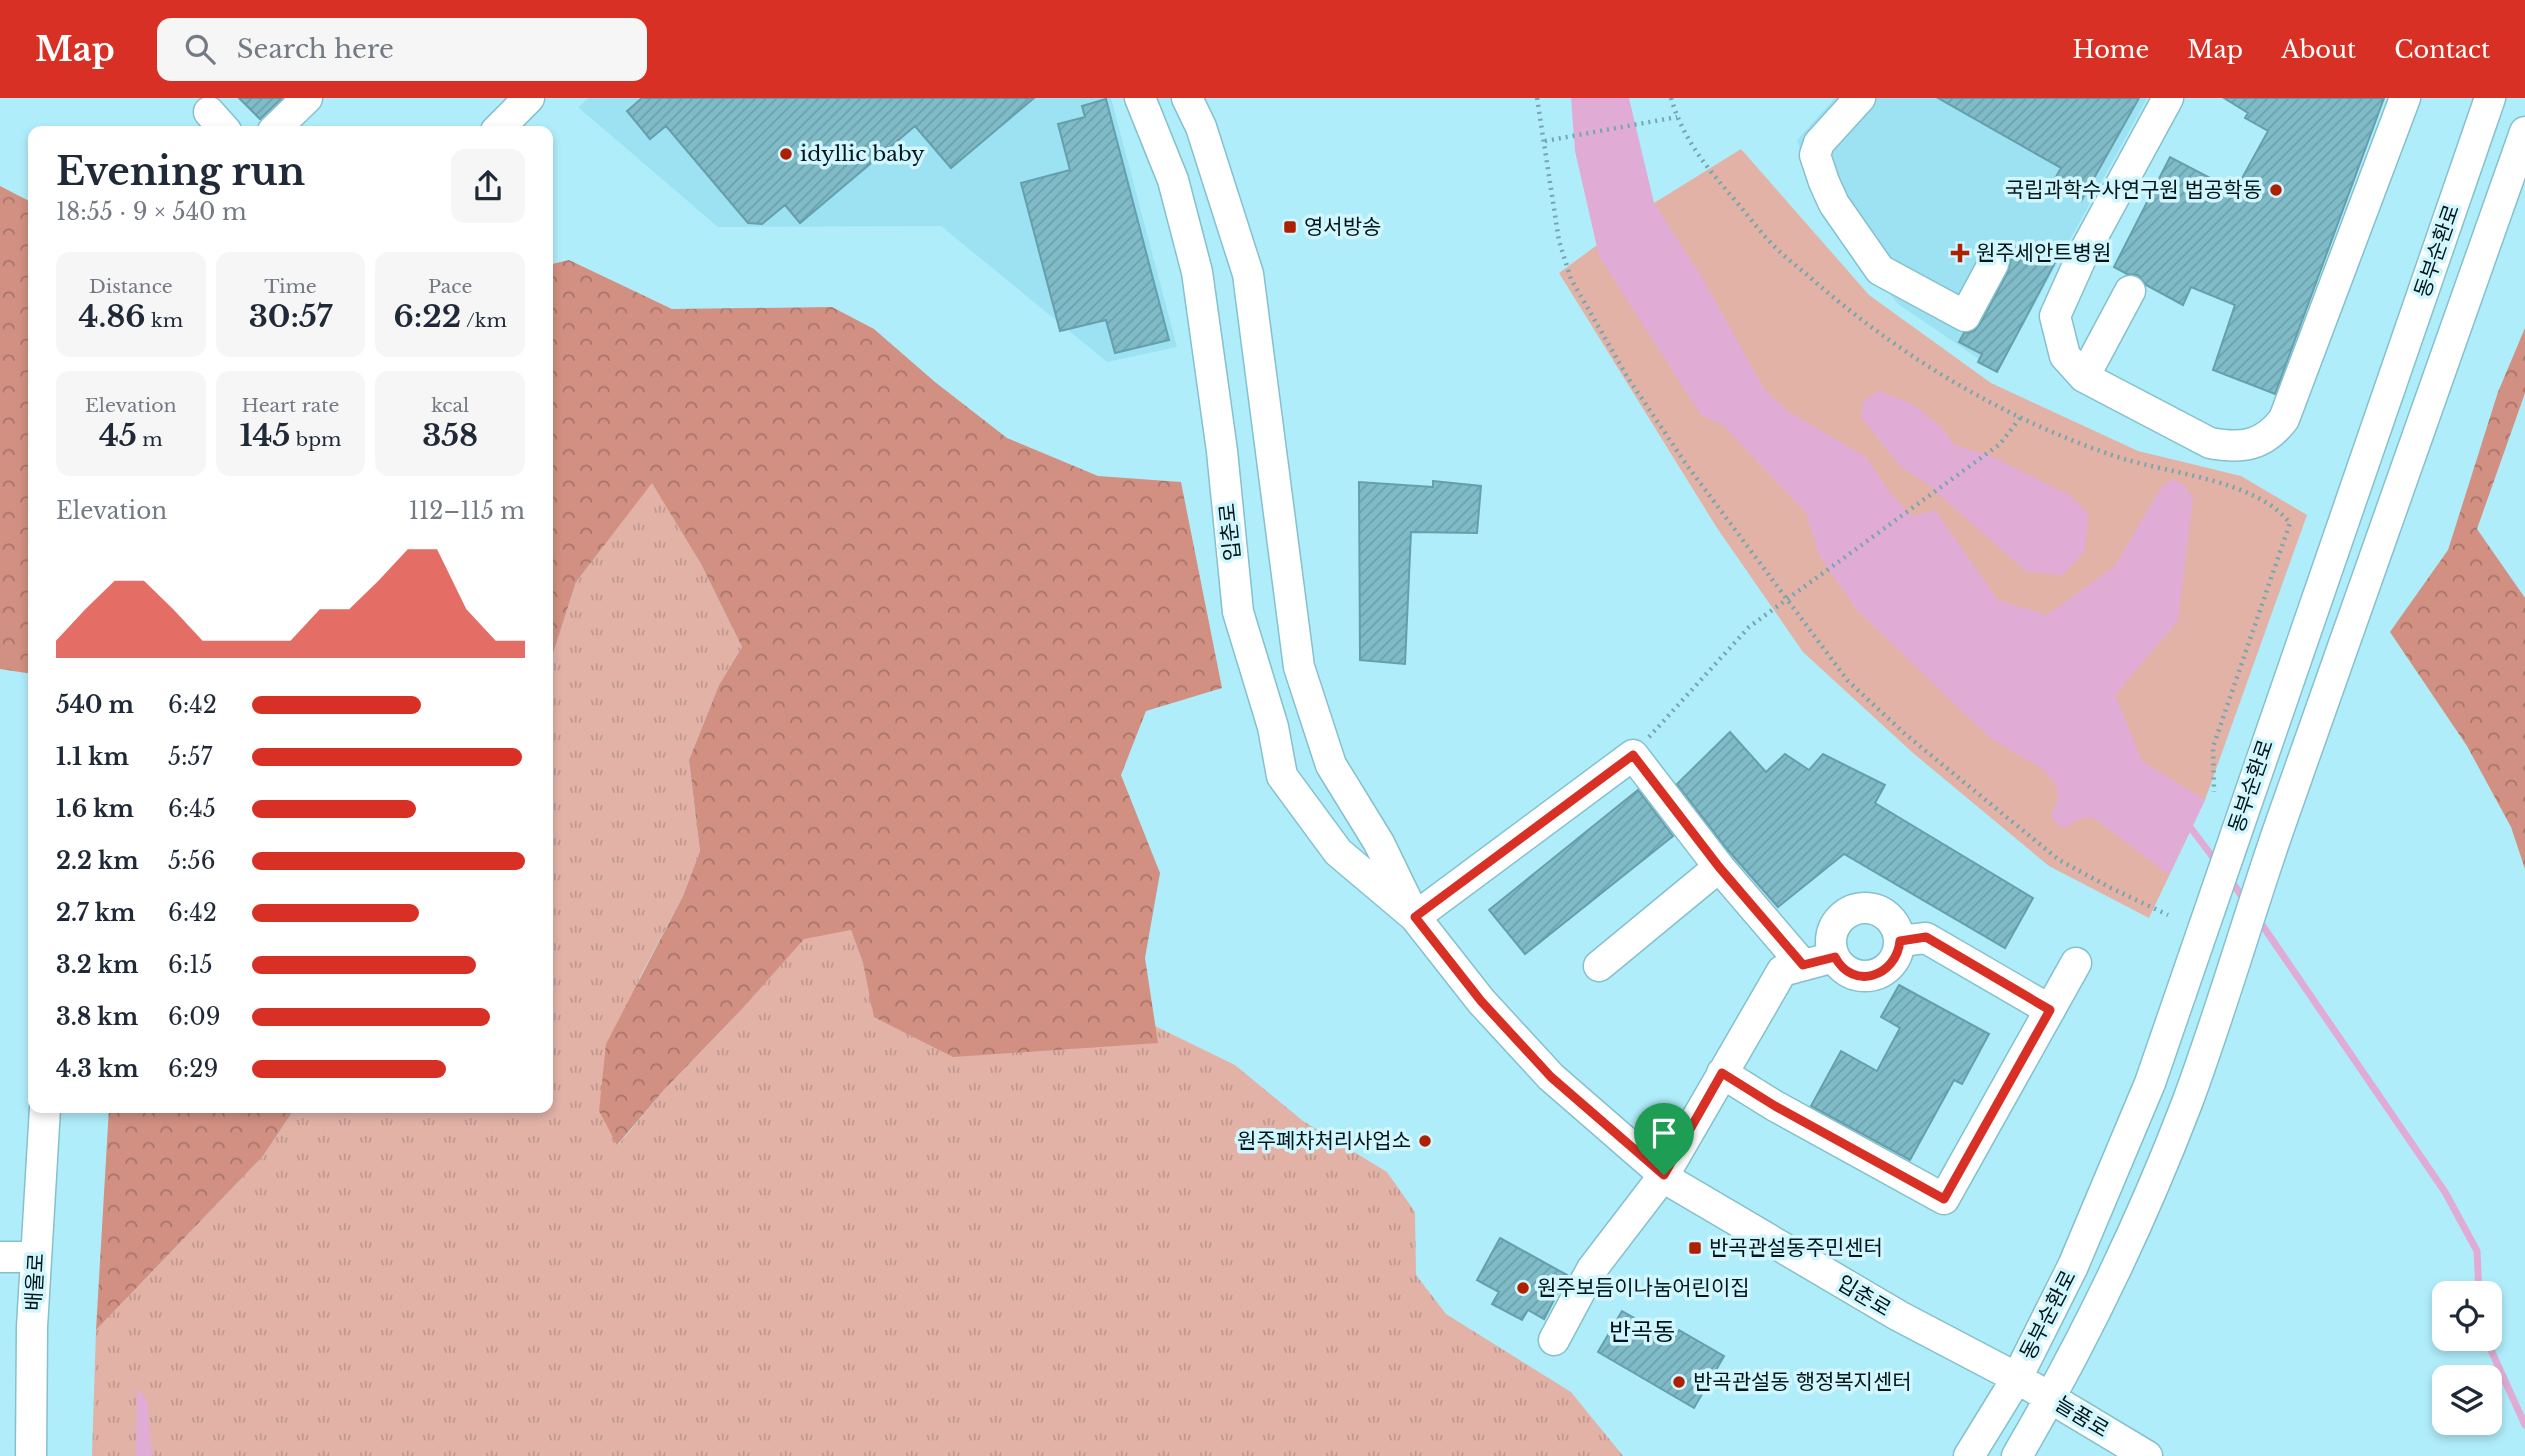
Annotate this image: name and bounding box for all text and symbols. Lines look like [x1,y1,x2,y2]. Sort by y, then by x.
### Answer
search box [157,18,647,81]
text: Map [35,29,115,70]
icon: search [181,30,219,68]
text: Search here [237,33,394,65]
text: Home [2073,35,2149,64]
text: Map [2187,35,2243,64]
text: About [2281,35,2356,64]
text: Contact [2394,35,2490,64]
place label: idyllic baby [800,141,925,167]
marker: idyllic baby [778,146,794,162]
text: Evening run [56,148,305,195]
button: share [451,149,525,223]
place label: 국립과학수사연구원 법공학동 [2005,177,2262,203]
marker: 국립과학수사연구원 법공학동 [2268,182,2284,198]
text: 18:55 · 9 × 540 m [56,198,247,226]
street label: 동부순환로 [2409,201,2465,301]
place label: 영서방송 [1304,214,1381,240]
marker: 영서방송 [1282,219,1298,235]
place label: 원주세안트병원 [1976,240,2111,266]
marker: 원주세안트병원 [1950,243,1970,263]
text: Distance [89,275,173,298]
text: Time [264,275,317,298]
text: Pace [428,275,472,298]
text: 4.86 [79,298,146,335]
text: 30:57 [249,298,332,335]
text: 6:22 [393,298,461,335]
text: km [146,309,183,332]
text: /km [461,309,507,332]
text: Elevation [85,394,177,417]
text: Heart rate [242,394,339,417]
text: kcal [431,394,469,417]
text: 45 [99,417,137,454]
text: 145 [239,417,290,454]
text: 358 [422,417,478,454]
text: m [137,428,163,451]
text: bpm [290,428,342,451]
text: Elevation [56,497,167,525]
text: 112–115 m [409,497,525,525]
street label: 입춘로 [1214,502,1246,562]
text: 540 m [56,691,134,719]
text: 6:42 [168,691,217,719]
street label: 동부순환로 [2223,736,2279,836]
text: 1.1 km [56,743,129,771]
text: 5:57 [168,743,212,771]
text: 1.6 km [56,795,134,823]
text: 6:45 [168,795,216,823]
text: 2.2 km [56,847,139,875]
text: 5:56 [168,847,215,875]
text: 2.7 km [56,899,135,927]
text: 6:42 [168,899,217,927]
text: 3.2 km [56,951,138,979]
text: 6:15 [168,951,213,979]
text: 3.8 km [56,1003,138,1031]
text: 6:09 [168,1003,221,1031]
text: 4.3 km [56,1055,139,1083]
text: 6:29 [168,1055,218,1083]
pin [1634,1103,1694,1175]
icon: arrive [1645,1114,1683,1152]
place label: 원주폐차처리사업소 [1237,1128,1411,1154]
marker: 원주폐차처리사업소 [1417,1133,1433,1149]
place label: 반곡관설동주민센터 [1709,1235,1883,1261]
marker: 반곡관설동주민센터 [1687,1240,1703,1256]
street label: 배울로 [21,1252,49,1312]
street label: 동부순환로 [2014,1266,2082,1364]
street label: 입춘로 [1832,1270,1896,1322]
place label: 원주보듬이나눔어린이집 [1537,1275,1750,1301]
marker: 원주보듬이나눔어린이집 [1515,1280,1531,1296]
map controls [2432,1281,2502,1435]
button: locate [2432,1281,2502,1351]
district label: 반곡동 [1609,1317,1675,1346]
button: layers [2432,1365,2502,1435]
place label: 반곡관설동 행정복지센터 [1693,1369,1912,1395]
marker: 반곡관설동 행정복지센터 [1671,1374,1687,1390]
street label: 늘품로 [2050,1391,2114,1443]

